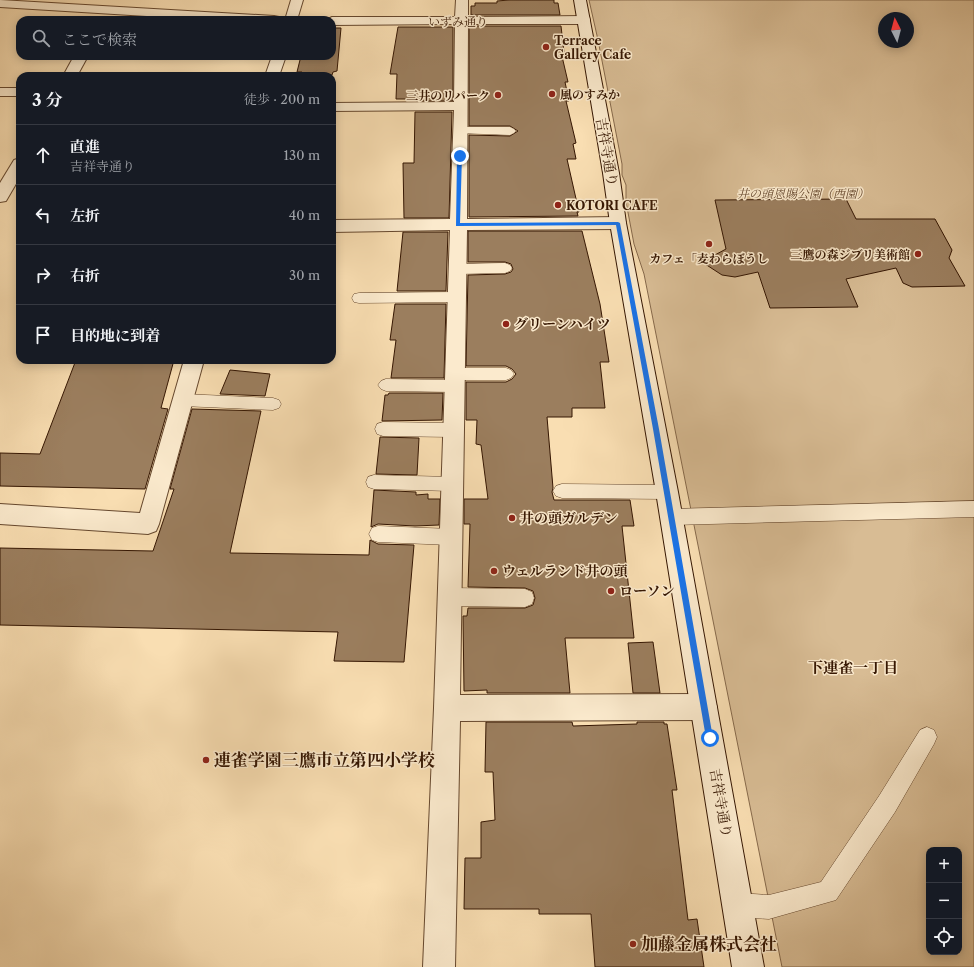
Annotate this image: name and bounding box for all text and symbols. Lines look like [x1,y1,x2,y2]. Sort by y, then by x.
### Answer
north arrow [878,12,914,48]
street label: いずみ通り [428,14,488,29]
search box [16,16,336,60]
icon: search [30,27,52,49]
text: ここで検索 [62,30,137,49]
place label: Terrace Gallery Cafe [554,33,631,62]
marker: Terrace Gallery Cafe [541,42,551,52]
place label: 風のすみか [560,87,620,102]
place label: 三井のリパーク [406,88,490,103]
marker: 風のすみか [547,89,557,99]
text: 3 分 [32,90,63,110]
marker: 三井のリパーク [493,90,503,100]
text: 徒歩 · 200 m [244,91,320,107]
street label: 吉祥寺通り [592,116,622,188]
text: 直進 [70,137,100,156]
icon: ahead [32,144,54,166]
text: 130 m [284,147,320,163]
route end [451,147,469,165]
text: 吉祥寺通り [70,158,135,174]
park label: 井の頭恩賜公園（西園） [737,186,869,201]
place label: KOTORI CAFE [566,198,658,213]
marker: KOTORI CAFE [553,200,563,210]
icon: left [32,204,54,226]
text: 左折 [70,206,100,225]
text: 40 m [289,207,320,223]
marker: カフェ「麦わらぼうし [704,239,714,249]
place label: 三鷹の森ジブリ美術館 [790,247,910,262]
marker: 三鷹の森ジブリ美術館 [913,249,923,259]
place label: カフェ「麦わらぼうし [649,251,769,266]
icon: right [32,264,54,286]
text: 右折 [70,266,100,285]
text: 30 m [289,267,320,283]
place label: グリーンハイツ [514,315,611,333]
marker: グリーンハイツ [501,319,511,329]
icon: arrive [32,324,54,346]
text: 目的地に到着 [70,326,160,345]
place label: 井の頭ガルデン [520,509,618,527]
marker: 井の頭ガルデン [507,513,517,523]
place label: ウェルランド井の頭 [502,562,627,580]
marker: ウェルランド井の頭 [489,566,499,576]
place label: ローソン [619,582,674,600]
marker: ローソン [606,586,616,596]
district label: 下連雀一丁目 [808,658,898,677]
route start [701,729,719,747]
place label: 連雀学園三鷹市立第四小学校 [214,750,435,770]
marker: 連雀学園三鷹市立第四小学校 [201,755,211,765]
street label: 吉祥寺通り [706,767,736,839]
map controls [926,847,962,955]
button: + [926,847,962,883]
button: − [926,883,962,919]
button: locate [926,919,962,955]
place label: 加藤金属株式会社 [641,934,777,954]
marker: 加藤金属株式会社 [628,939,638,949]

